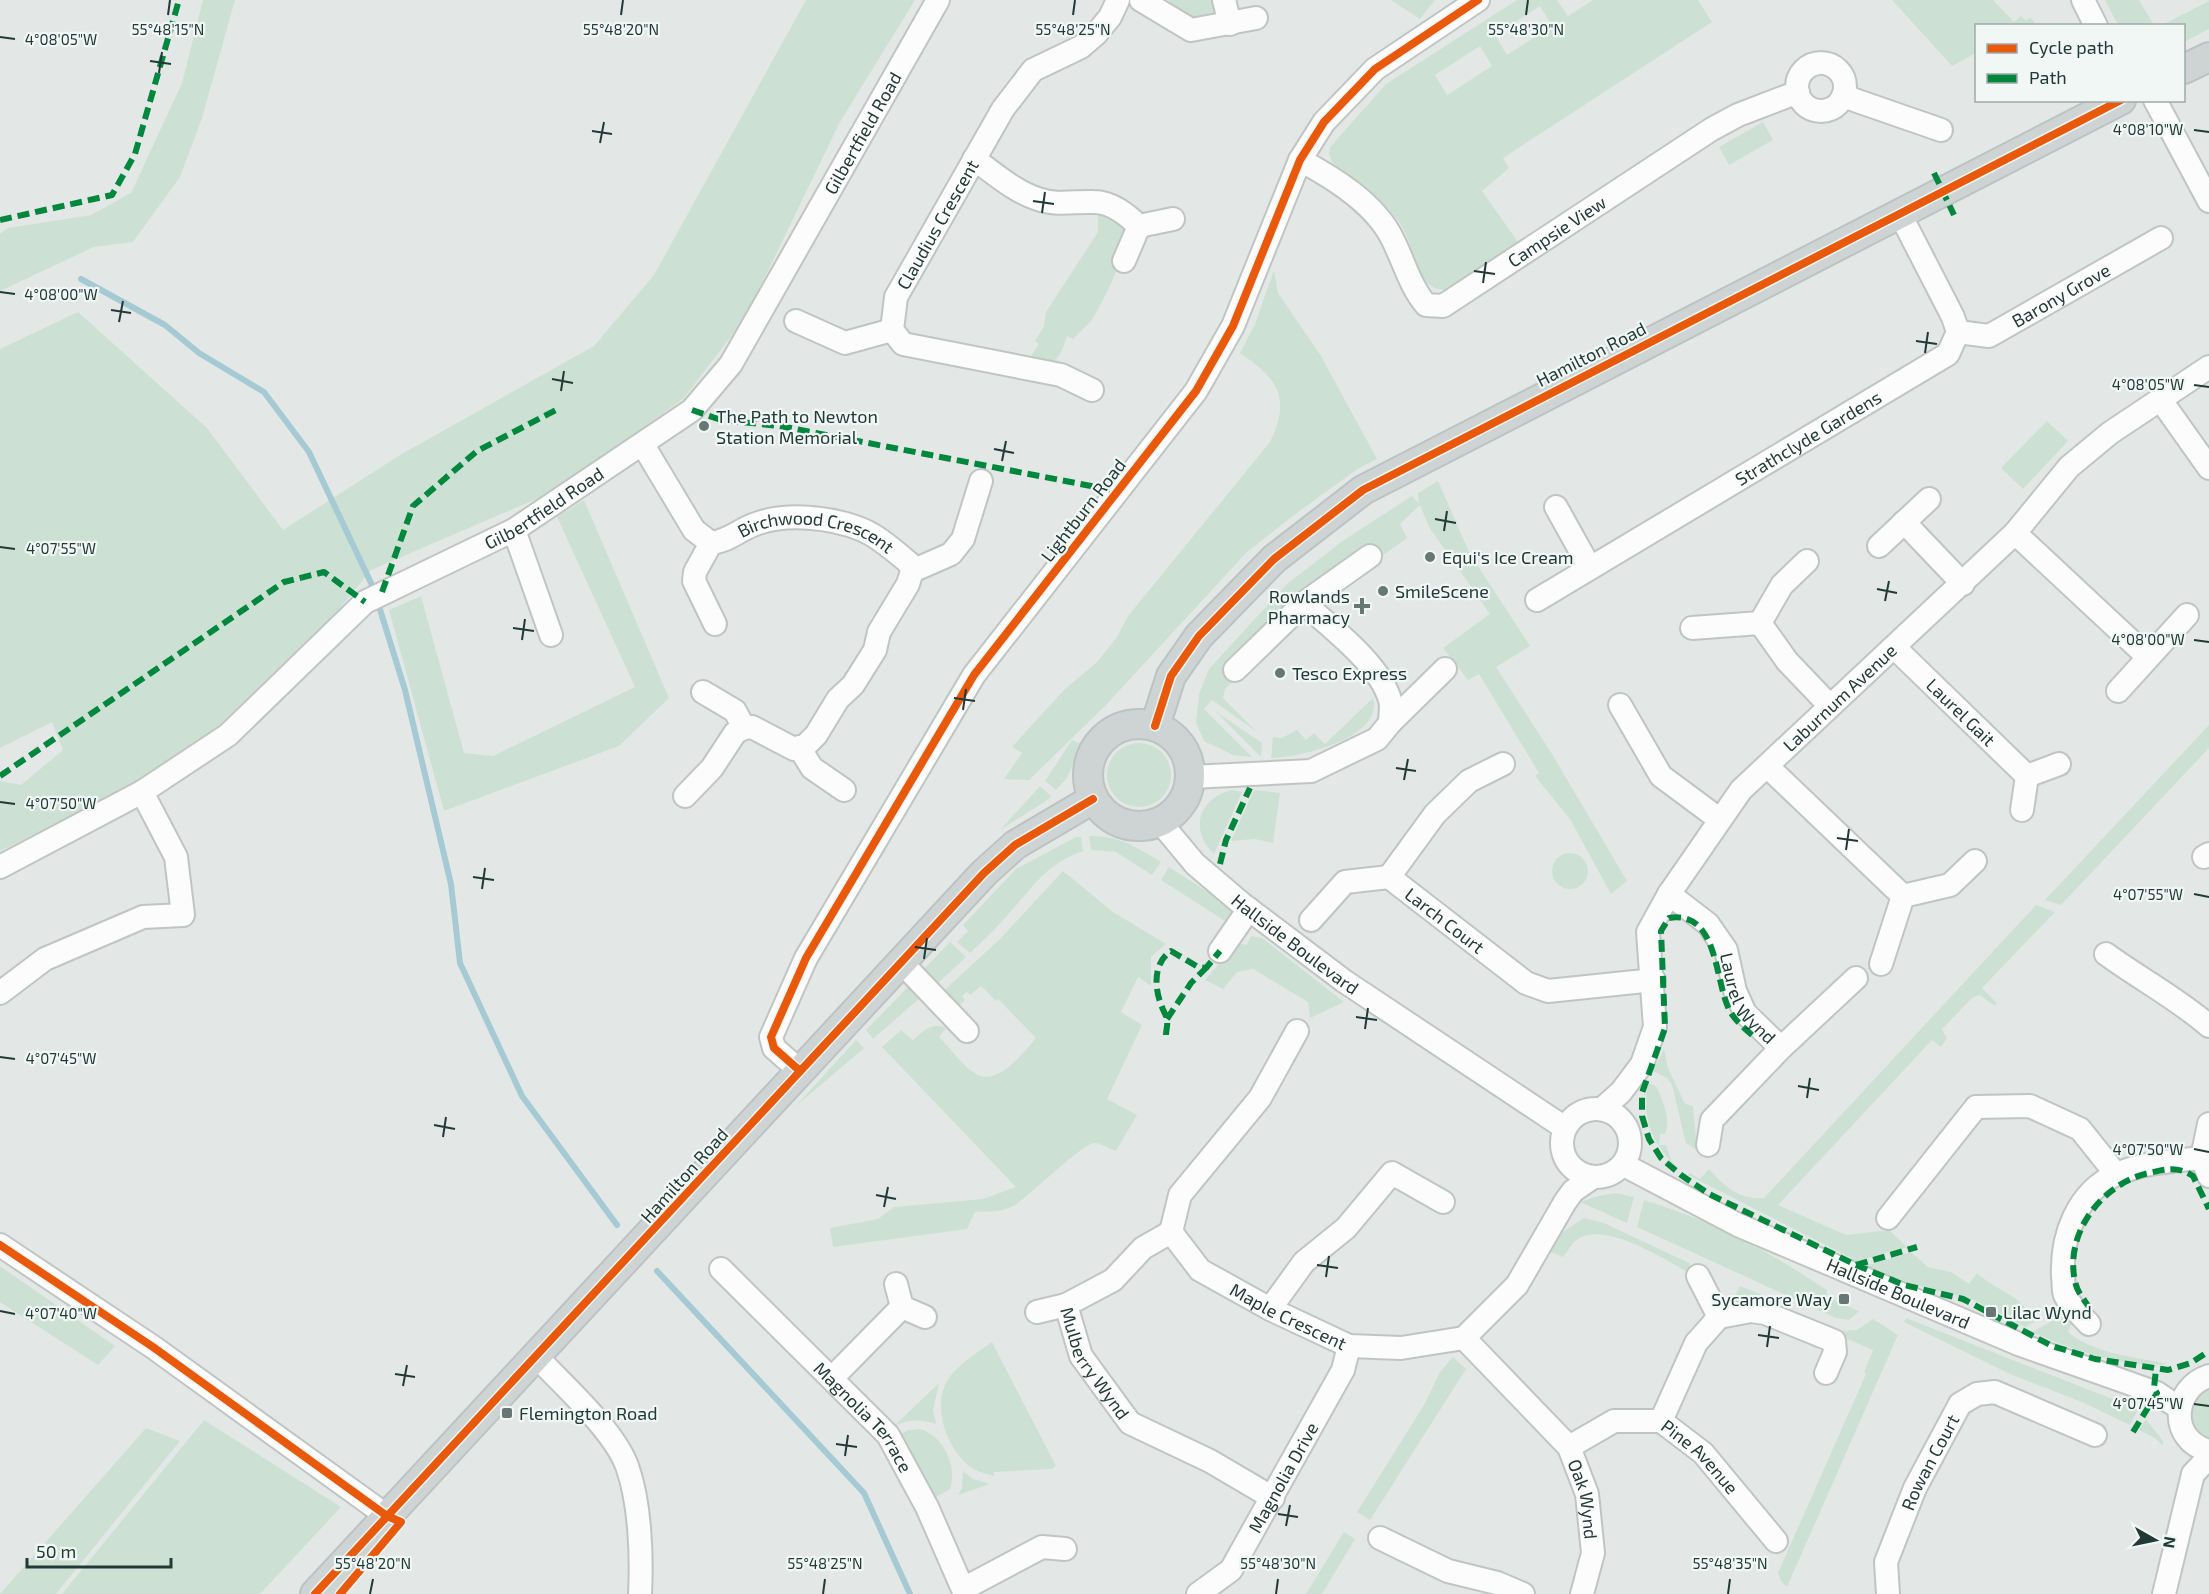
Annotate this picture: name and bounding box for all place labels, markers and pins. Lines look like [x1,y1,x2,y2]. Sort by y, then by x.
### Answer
place label: The Path to Newton Station Memorial [716,405,878,448]
marker: The Path to Newton Station Memorial [697,419,711,433]
place label: Equi's Ice Cream [1442,546,1574,568]
marker: Equi's Ice Cream [1423,550,1437,564]
place label: SmileScene [1395,580,1489,602]
marker: SmileScene [1376,584,1390,598]
place label: Rowlands Pharmacy [1268,585,1350,628]
marker: Rowlands Pharmacy [1355,599,1369,613]
place label: Tesco Express [1292,662,1407,684]
marker: Tesco Express [1273,666,1287,680]
place label: Sycamore Way [1711,1288,1832,1310]
marker: Sycamore Way [1837,1292,1851,1306]
place label: Lilac Wynd [2003,1301,2092,1323]
marker: Lilac Wynd [1984,1305,1998,1319]
place label: Flemington Road [519,1402,657,1424]
marker: Flemington Road [500,1406,514,1420]

